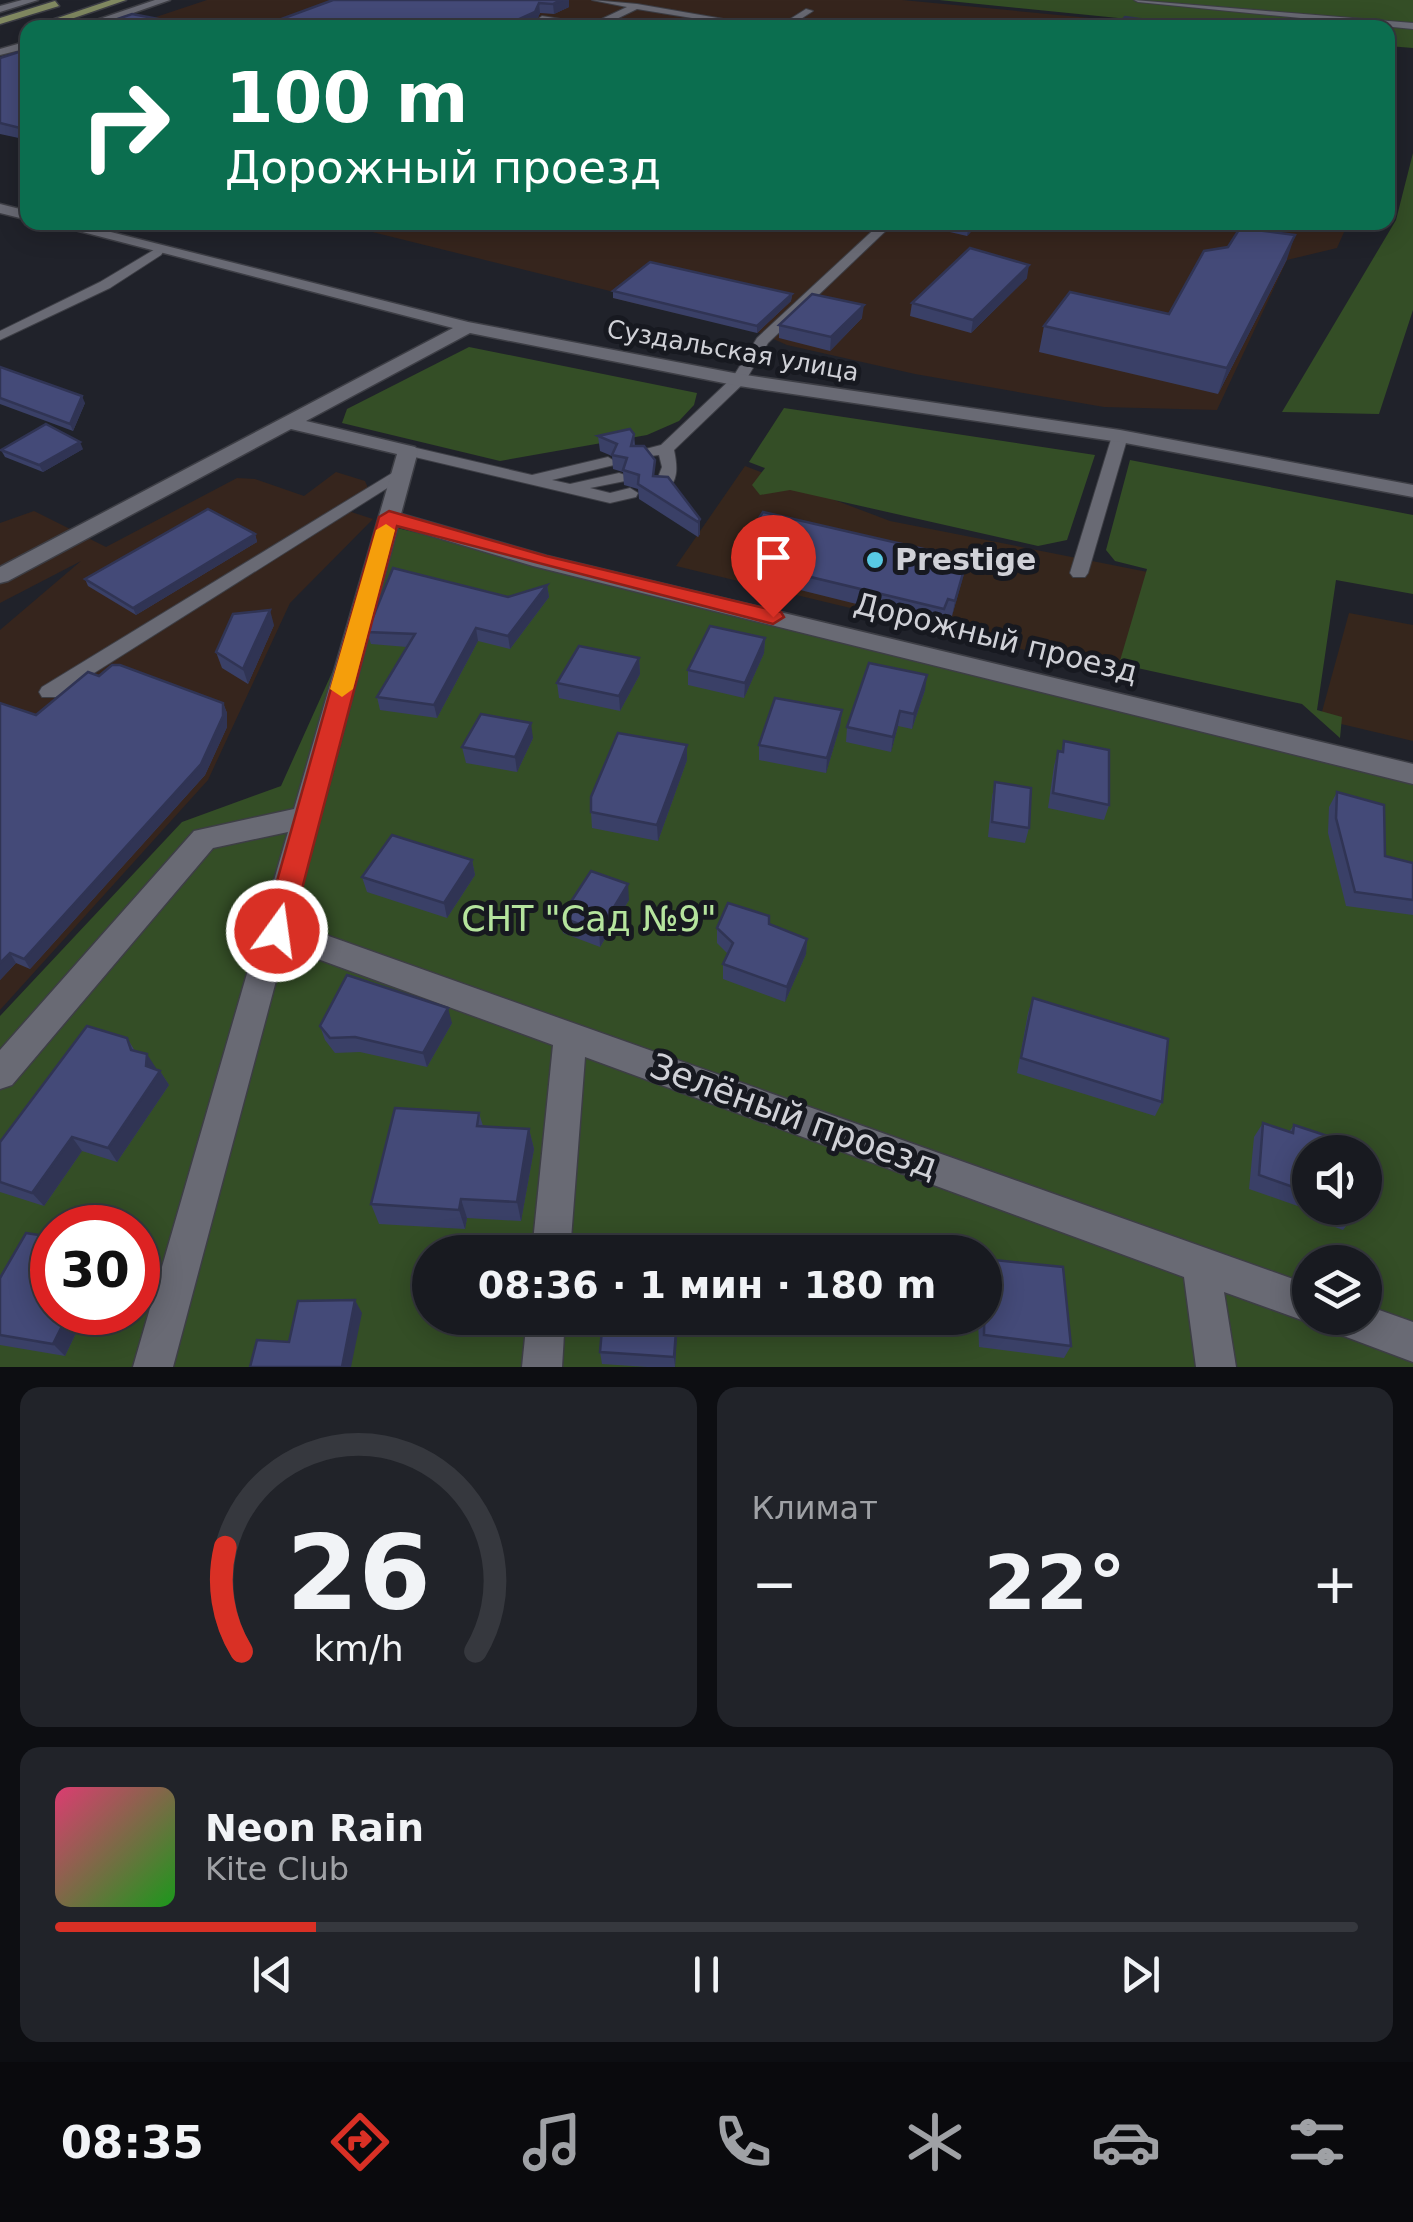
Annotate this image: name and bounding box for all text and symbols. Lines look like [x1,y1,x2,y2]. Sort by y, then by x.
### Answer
text: 100 m [225,57,468,139]
icon: right [60,60,190,190]
text: Дорожный проезд [225,141,661,194]
street label: Суздальская улица [605,314,861,387]
pin [731,515,816,618]
icon: arrive [746,530,801,585]
place label: Prestige [895,542,1036,577]
marker: Prestige [864,549,886,571]
street label: Дорожный проезд [851,585,1141,690]
position arrow [225,879,329,983]
park label: СНТ "Сад №9" [461,899,717,939]
street label: Зелёный проезд [645,1045,943,1187]
map controls [1292,1135,1382,1335]
button: sound [1292,1135,1382,1225]
speed limit sign: 30 [30,1205,160,1335]
button: layers [1292,1245,1382,1335]
text: 08:36 · 1 мин · 180 m [478,1263,936,1307]
text: Климат [752,1489,878,1527]
text: 26 [286,1512,431,1634]
text: 22° [984,1539,1126,1627]
text: − [752,1552,798,1616]
text: + [1312,1552,1358,1616]
text: km/h [313,1628,403,1669]
text: Neon Rain [205,1806,424,1850]
text: Kite Club [205,1850,349,1888]
icon: previous [245,1947,300,2002]
icon: pause [679,1947,734,2002]
icon: next [1113,1947,1168,2002]
icon: directions [325,2107,395,2177]
icon: music [517,2107,587,2177]
icon: phone [708,2107,778,2177]
icon: climate [900,2107,970,2177]
icon: car [1091,2107,1161,2177]
icon: filters [1282,2107,1352,2177]
text: 08:35 [61,2116,204,2169]

